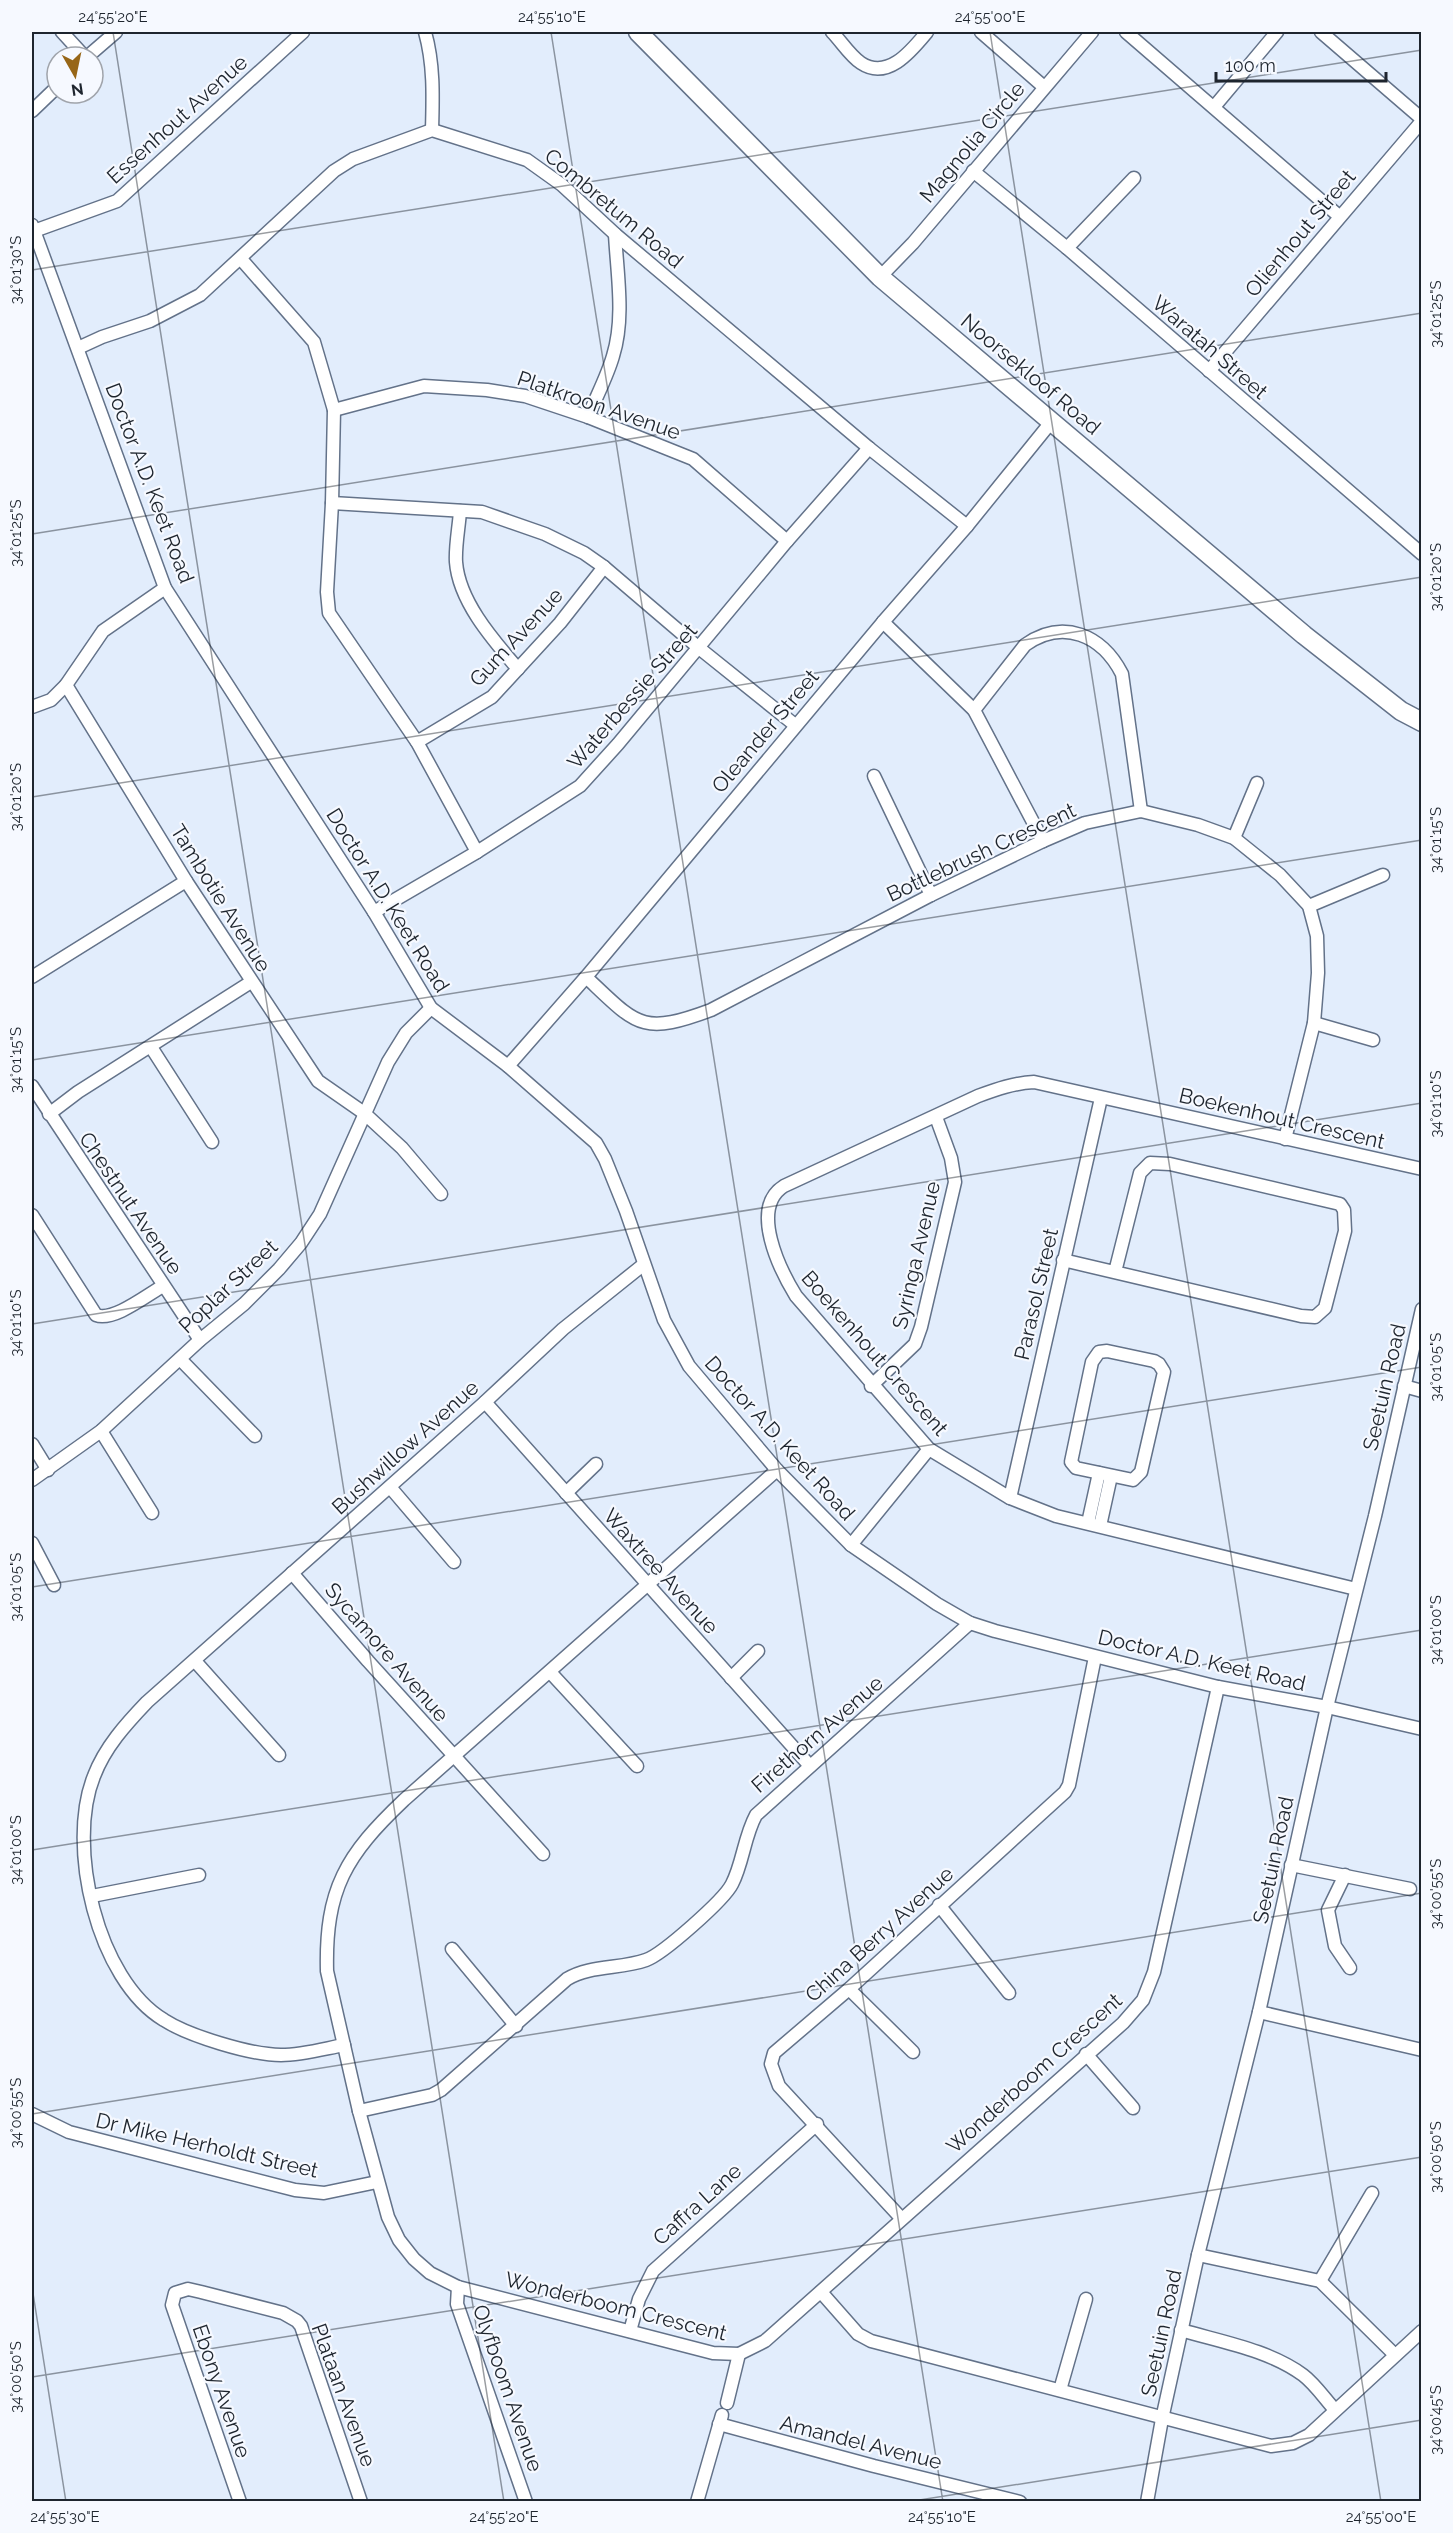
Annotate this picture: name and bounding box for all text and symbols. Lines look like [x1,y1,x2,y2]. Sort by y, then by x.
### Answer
text: 24°55'20"E [78,8,148,26]
text: 24°55'10"E [518,8,586,26]
text: 24°55'00"E [955,8,1025,26]
north arrow [45,45,105,105]
scale bar [1216,45,1386,83]
street label: Essenhout Avenue [102,49,252,189]
text: 100 m [1225,55,1276,76]
street label: Magnolia Circle [914,76,1030,208]
text: N [70,79,85,100]
street label: Combretum Road [540,143,688,273]
street label: Olienhout Street [1239,164,1361,302]
text: 34°01'30"S [7,236,25,304]
text: 34°01'25"S [1427,280,1445,348]
street label: Waratah Street [1147,290,1273,404]
street label: Noorsekloof Road [956,308,1106,440]
street label: Platkroon Avenue [514,365,684,445]
street label: Doctor A.D. Keet Road [100,379,200,587]
text: 34°01'25"S [7,499,25,567]
text: 34°01'20"S [1427,543,1445,611]
street label: Gum Avenue [464,583,568,691]
street label: Waterbessie Street [562,618,702,774]
street label: Oleander Street [706,664,824,798]
text: 34°01'20"S [7,763,25,831]
street label: Bottlebrush Crescent [882,797,1080,907]
street label: Doctor A.D. Keet Road [321,803,455,997]
text: 34°01'15"S [1427,807,1445,873]
street label: Tambotie Avenue [166,820,276,976]
text: 34°01'15"S [7,1027,25,1093]
text: 34°01'10"S [1427,1071,1445,1138]
street label: Boekenhout Crescent [1177,1082,1387,1154]
street label: Chestnut Avenue [74,1127,188,1279]
street label: Syringa Avenue [887,1179,945,1331]
street label: Parasol Street [1009,1226,1063,1362]
street label: Poplar Street [173,1234,283,1338]
street label: Boekenhout Crescent [797,1265,953,1441]
text: 34°01'10"S [7,1290,25,1357]
street label: Seetuin Road [1357,1321,1411,1453]
text: 34°01'05"S [1427,1333,1445,1401]
street label: Doctor A.D. Keet Road [700,1351,860,1525]
street label: Bushwillow Avenue [327,1375,483,1519]
street label: Waxtree Avenue [598,1503,724,1639]
text: 34°01'05"S [7,1553,25,1621]
street label: Sycamore Avenue [320,1577,454,1727]
text: 34°01'00"S [1427,1595,1445,1665]
street label: Doctor A.D. Keet Road [1096,1624,1308,1696]
street label: Firethorn Avenue [746,1670,888,1798]
street label: Seetuin Road [1247,1794,1299,1926]
text: 34°01'00"S [7,1815,25,1885]
text: 34°00'55"S [1427,1859,1445,1929]
street label: China Berry Avenue [800,1861,958,2007]
street label: Wonderboom Crescent [941,1988,1127,2158]
text: 34°00'55"S [7,2078,25,2148]
street label: Dr Mike Herholdt Street [93,2107,321,2183]
text: 34°00'50"S [1427,2121,1445,2193]
street label: Caffra Lane [648,2158,746,2250]
street label: Wonderboom Crescent [503,2266,729,2346]
street label: Seetuin Road [1135,2267,1187,2399]
street label: Olyfboom Avenue [468,2301,548,2475]
street label: Plataan Avenue [306,2320,382,2470]
street label: Ebony Avenue [187,2321,257,2461]
text: 34°00'50"S [7,2341,25,2413]
text: 34°00'45"S [1427,2385,1445,2455]
street label: Amandel Avenue [777,2410,945,2474]
text: 24°55'30"E [30,2508,100,2526]
text: 24°55'20"E [469,2508,539,2526]
text: 24°55'10"E [908,2508,976,2526]
text: 24°55'00"E [1346,2508,1416,2526]

